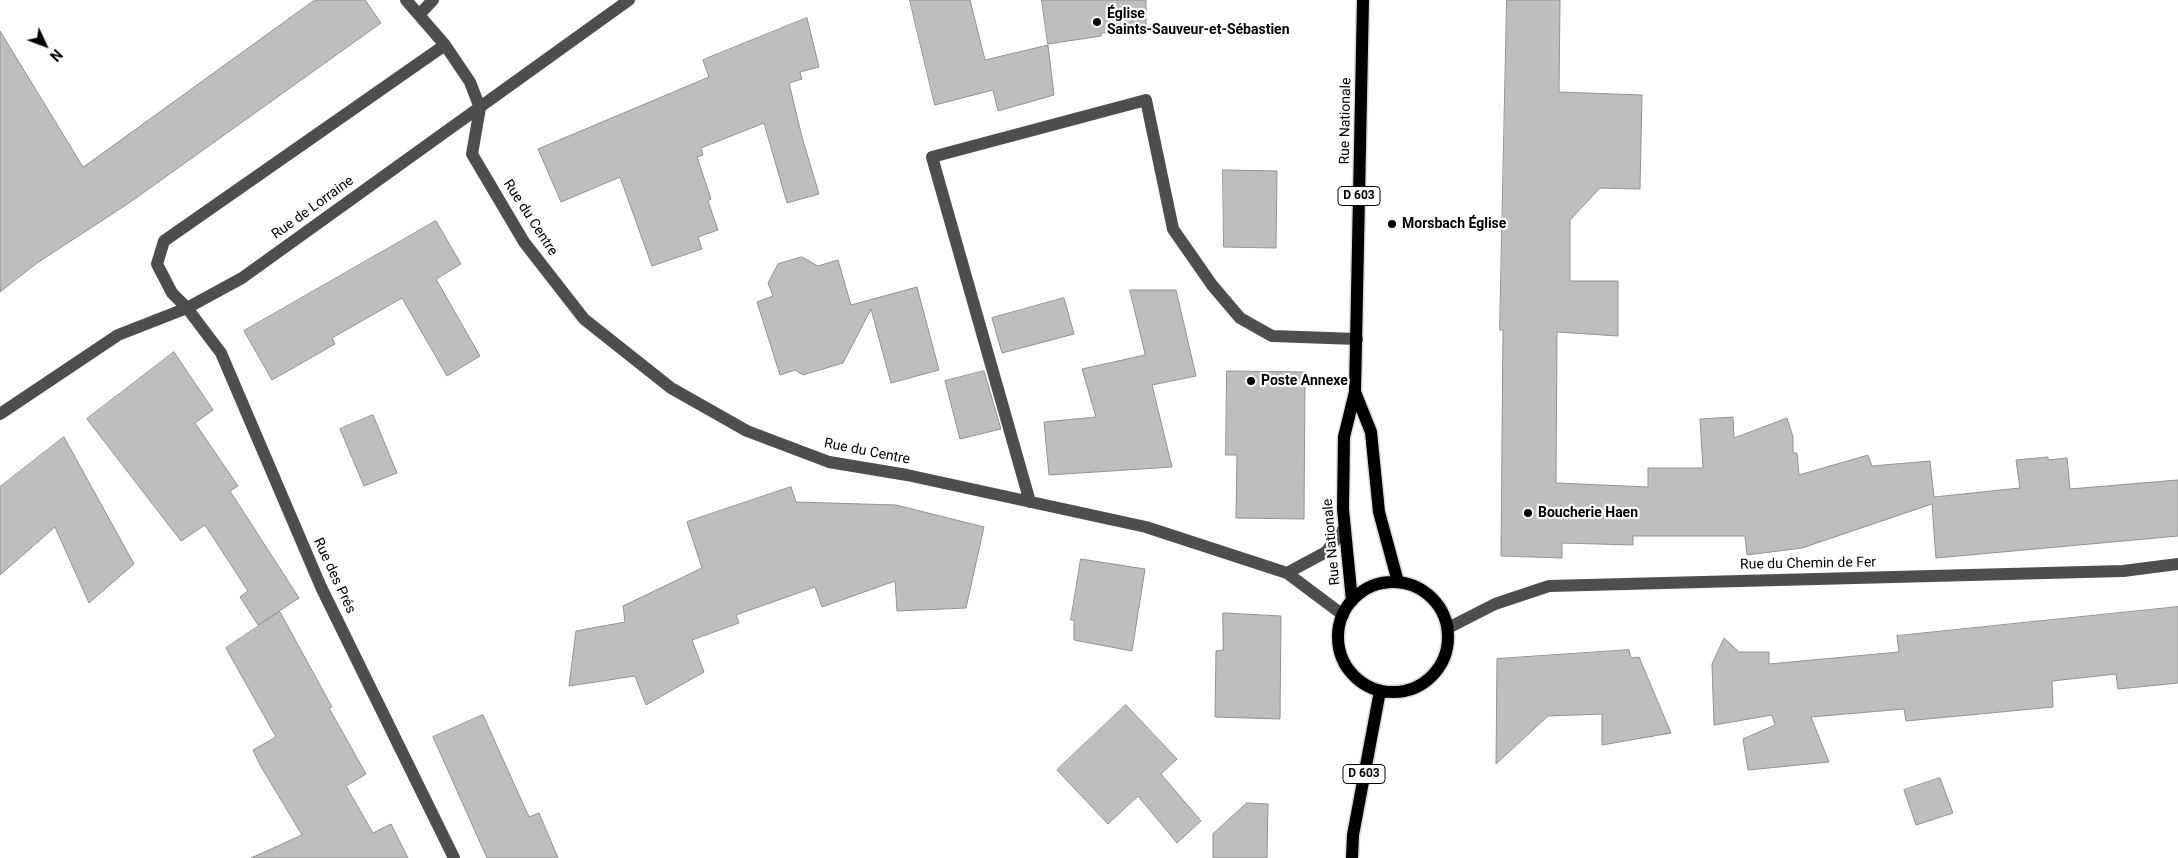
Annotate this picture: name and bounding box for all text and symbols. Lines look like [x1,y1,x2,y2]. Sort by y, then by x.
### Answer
place label: Église Saints-Sauveur-et-Sébastien [1107,6,1290,38]
marker: Église Saints-Sauveur-et-Sébastien [1091,16,1103,28]
north arrow [20,20,70,70]
text: N [47,46,65,64]
street label: Rue Nationale [1337,77,1355,165]
street label: Rue de Lorraine [269,173,357,243]
street label: Rue du Centre [499,177,561,259]
road number: D 603 [1338,187,1380,206]
place label: Morsbach Église [1402,216,1506,232]
marker: Morsbach Église [1386,218,1398,230]
place label: Poste Annexe [1261,373,1348,389]
marker: Poste Annexe [1245,375,1257,387]
street label: Rue du Centre [823,435,911,469]
street label: Rue Nationale [1320,498,1344,586]
place label: Boucherie Haen [1538,505,1638,521]
marker: Boucherie Haen [1522,507,1534,519]
street label: Rue des Prés [309,536,359,616]
street label: Rue du Chemin de Fer [1740,554,1876,574]
road number: D 603 [1343,764,1385,784]

